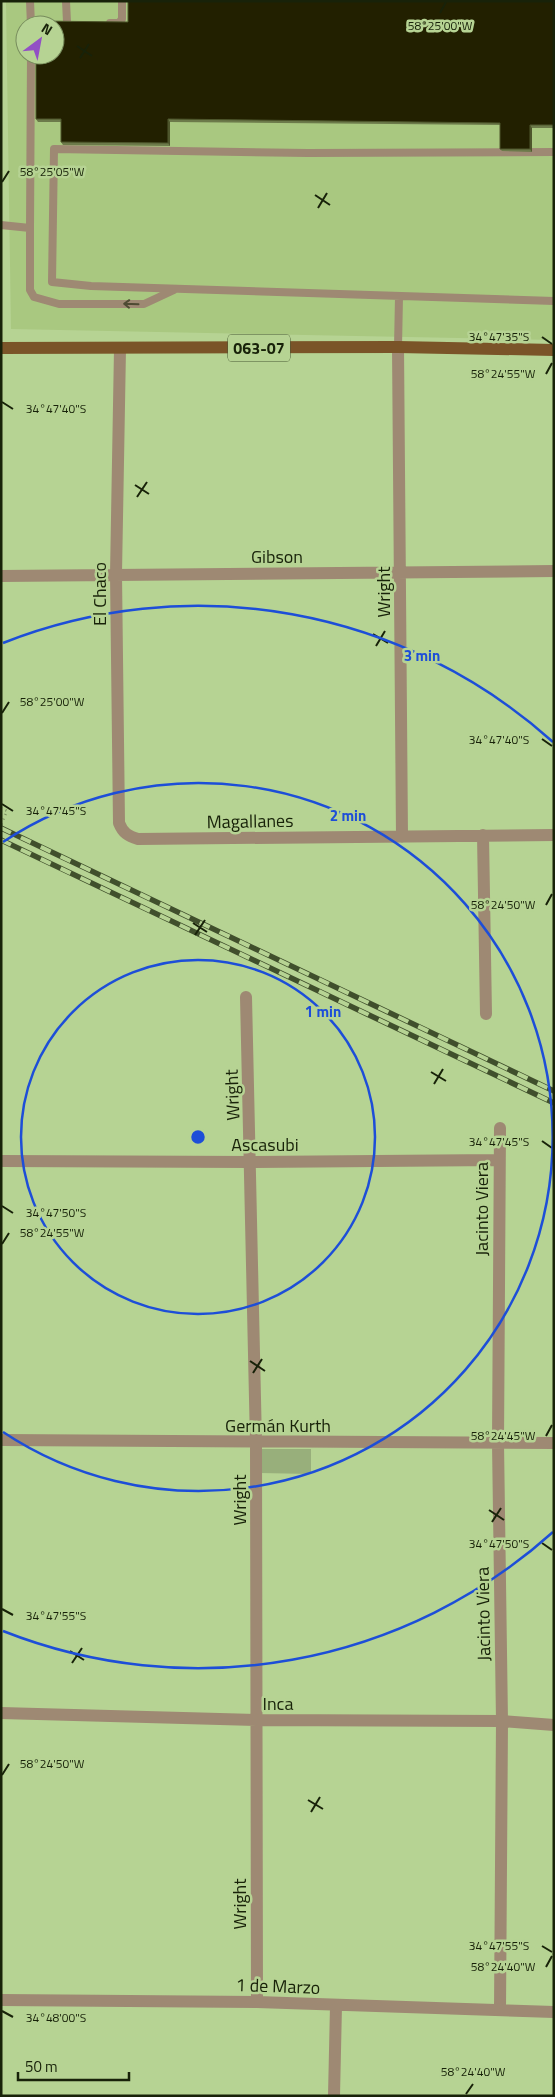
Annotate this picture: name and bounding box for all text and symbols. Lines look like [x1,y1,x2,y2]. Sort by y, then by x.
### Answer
north arrow [15,15,65,65]
text: 58°25'00"W [408,16,473,35]
text: N [37,17,57,40]
text: 58°25'05"W [20,162,85,181]
one-way arrow [123,299,140,309]
text: 34°47'35"S [469,327,529,346]
road number: 063-07 [228,334,290,362]
text: 58°24'55"W [471,364,536,383]
text: 34°47'40"S [26,399,86,418]
street label: Gibson [251,543,303,570]
street label: El Chaco [86,562,113,626]
street label: Wright [370,566,397,618]
text: 3 min [404,644,440,667]
text: 58°25'00"W [20,692,85,711]
text: 34°47'40"S [469,730,529,749]
text: 34°47'45"S [26,801,86,820]
text: 2 min [330,804,366,827]
street label: Magallanes [206,807,294,835]
text: 58°24'50"W [471,895,536,914]
text: 1 min [305,1000,341,1023]
street label: Wright [218,1068,246,1121]
centre of rings [189,1128,207,1146]
street label: Ascasubi [231,1131,299,1158]
text: 34°47'45"S [469,1132,529,1151]
street label: Jacinto Viera [468,1162,495,1256]
text: 34°47'50"S [26,1203,86,1222]
text: 58°24'55"W [20,1223,85,1242]
street label: Germán Kurth [225,1412,331,1439]
text: 58°24'45"W [471,1426,536,1445]
street label: Wright [226,1474,253,1526]
text: 34°47'50"S [469,1534,529,1553]
street label: Jacinto Viera [469,1567,497,1661]
text: 34°47'55"S [26,1606,86,1625]
street label: Inca [263,1690,293,1717]
text: 58°24'50"W [20,1754,85,1773]
street label: Wright [226,1878,253,1930]
text: 34°47'55"S [469,1936,529,1955]
text: 58°24'40"W [471,1957,536,1976]
street label: 1 de Marzo [235,1971,321,2001]
text: 34°48'00"S [26,2008,86,2027]
scale bar [18,2050,129,2082]
text: 50 m [25,2055,58,2078]
text: 58°24'40"W [441,2062,506,2081]

